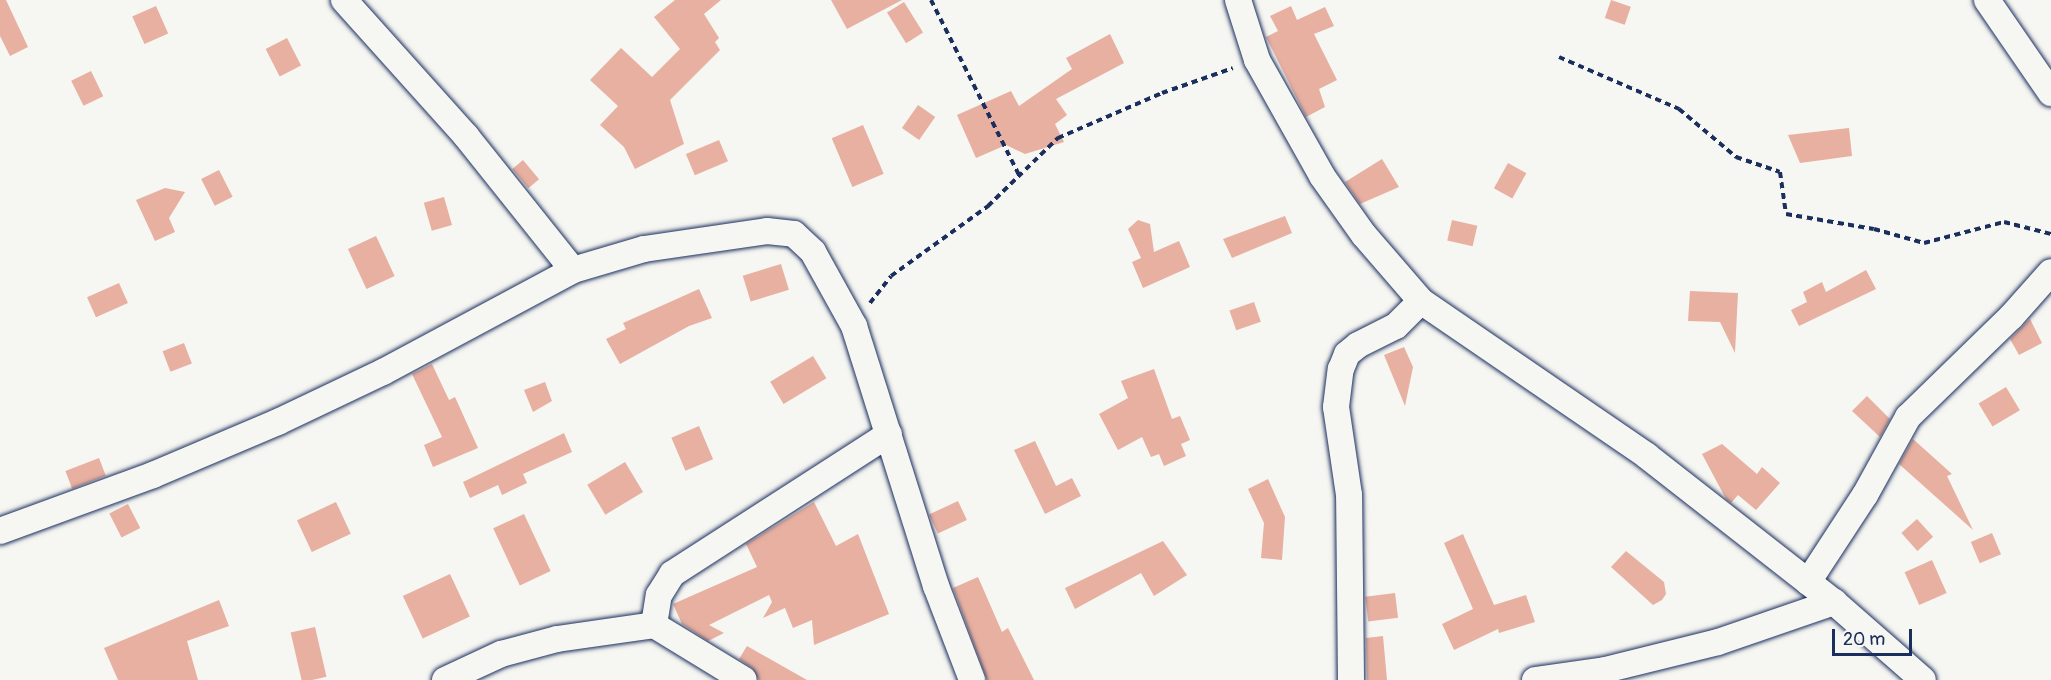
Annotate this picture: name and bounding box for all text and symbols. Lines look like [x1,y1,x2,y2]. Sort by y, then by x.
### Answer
scale bar [1835,617,1914,655]
text: 20 m [1843,628,1885,651]

